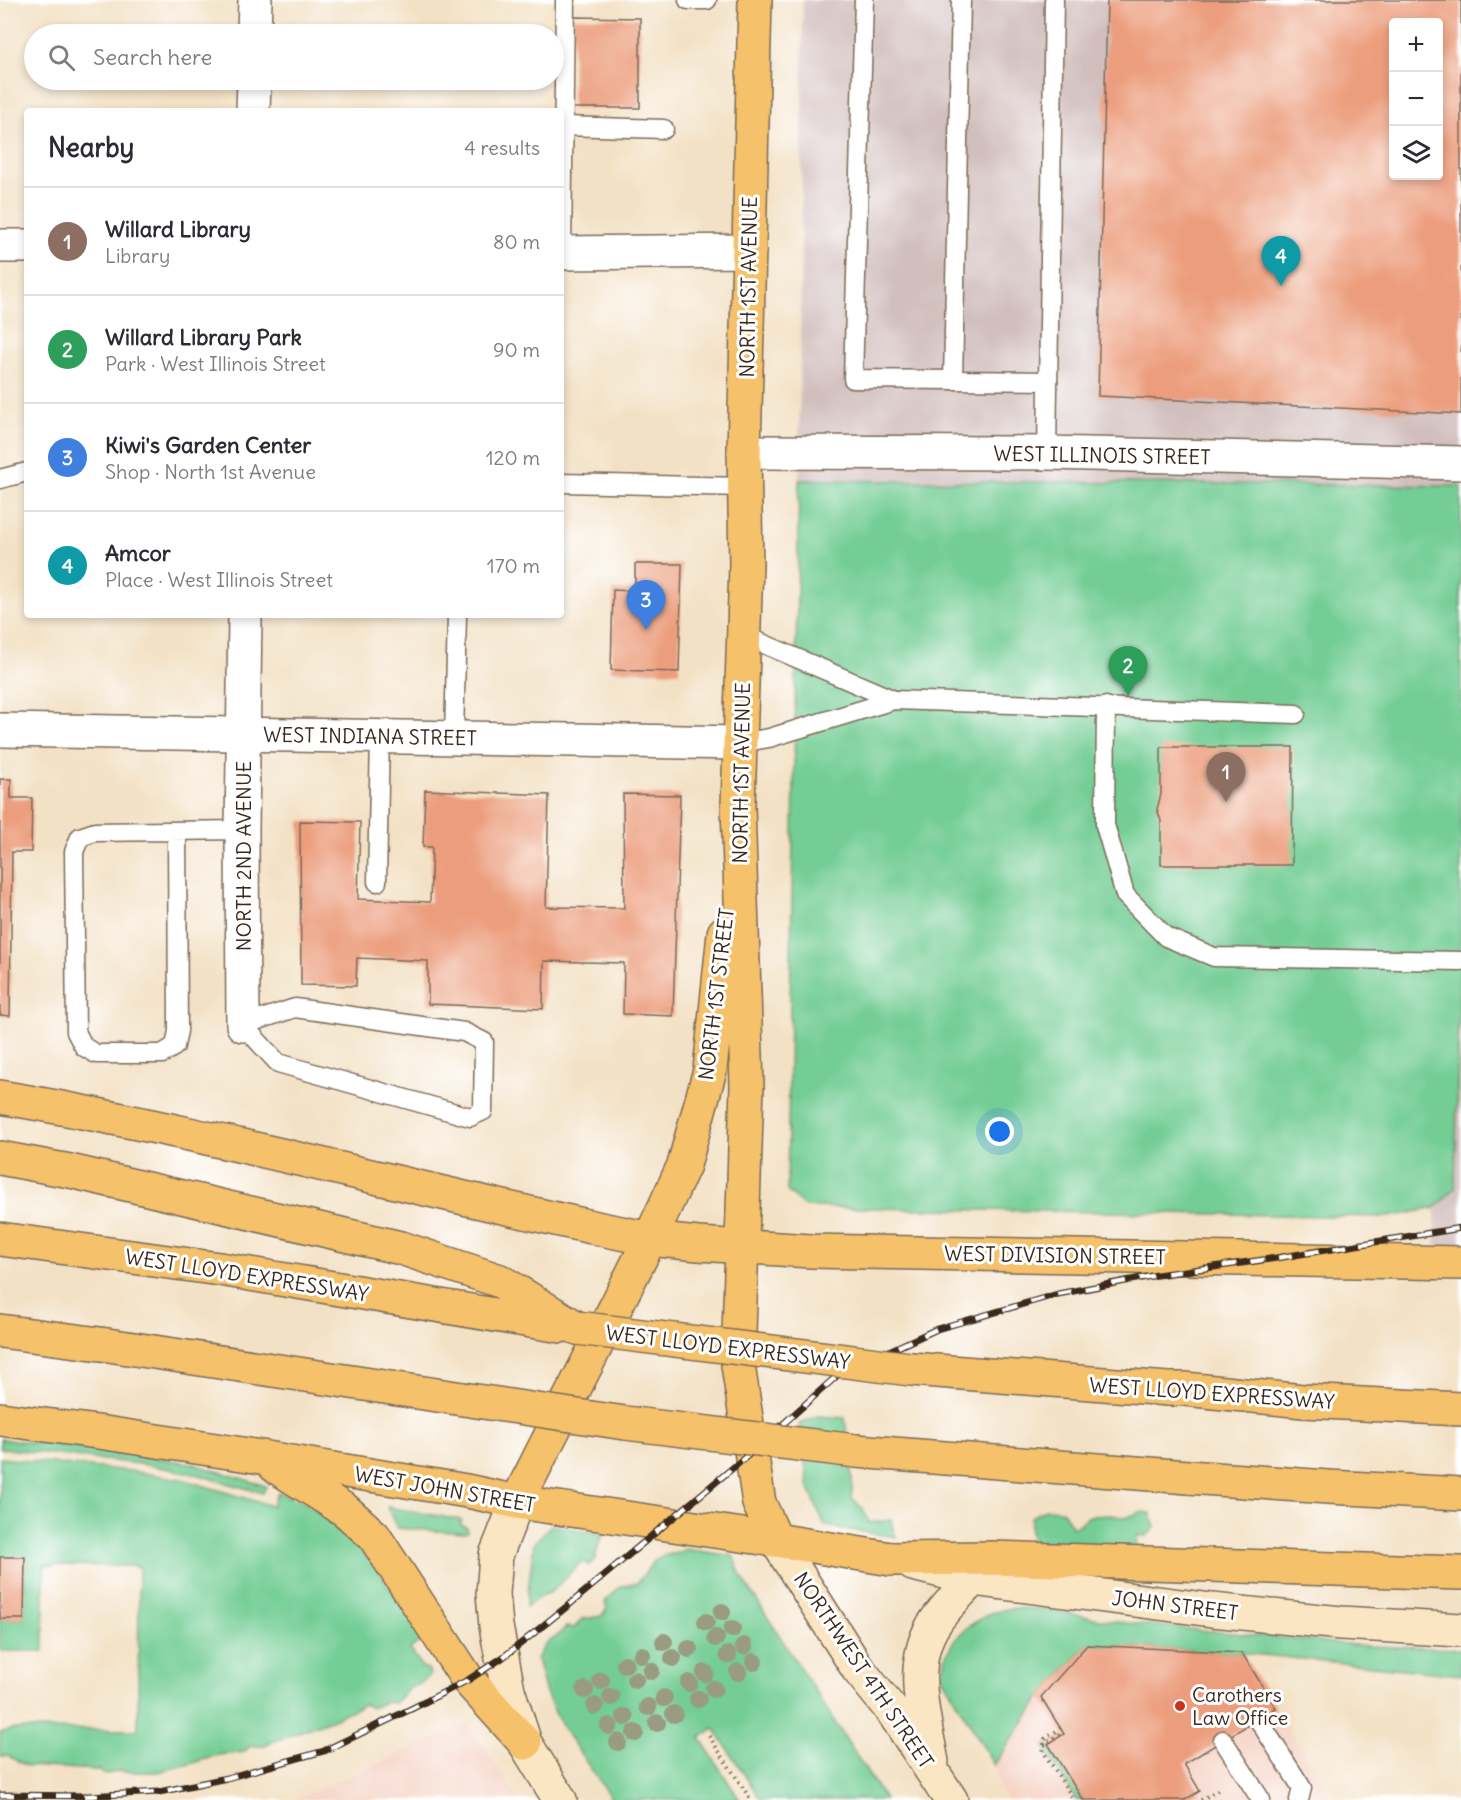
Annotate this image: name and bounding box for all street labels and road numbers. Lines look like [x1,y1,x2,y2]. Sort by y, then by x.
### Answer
street label: NORTH 1ST AVENUE [734,196,762,378]
street label: WEST ILLINOIS STREET [993,441,1211,469]
street label: NORTH 1ST AVENUE [727,682,755,864]
street label: WEST INDIANA STREET [263,722,477,750]
street label: NORTH 2ND AVENUE [231,761,256,951]
street label: NORTH 1ST STREET [693,906,739,1082]
street label: WEST DIVISION STREET [944,1241,1166,1269]
street label: WEST LLOYD EXPRESSWAY [124,1243,370,1307]
street label: WEST LLOYD EXPRESSWAY [604,1320,852,1374]
street label: WEST LLOYD EXPRESSWAY [1088,1372,1336,1414]
street label: WEST JOHN STREET [353,1461,537,1517]
street label: NORTHWEST 4TH STREET [789,1567,939,1773]
street label: JOHN STREET [1110,1585,1240,1625]

